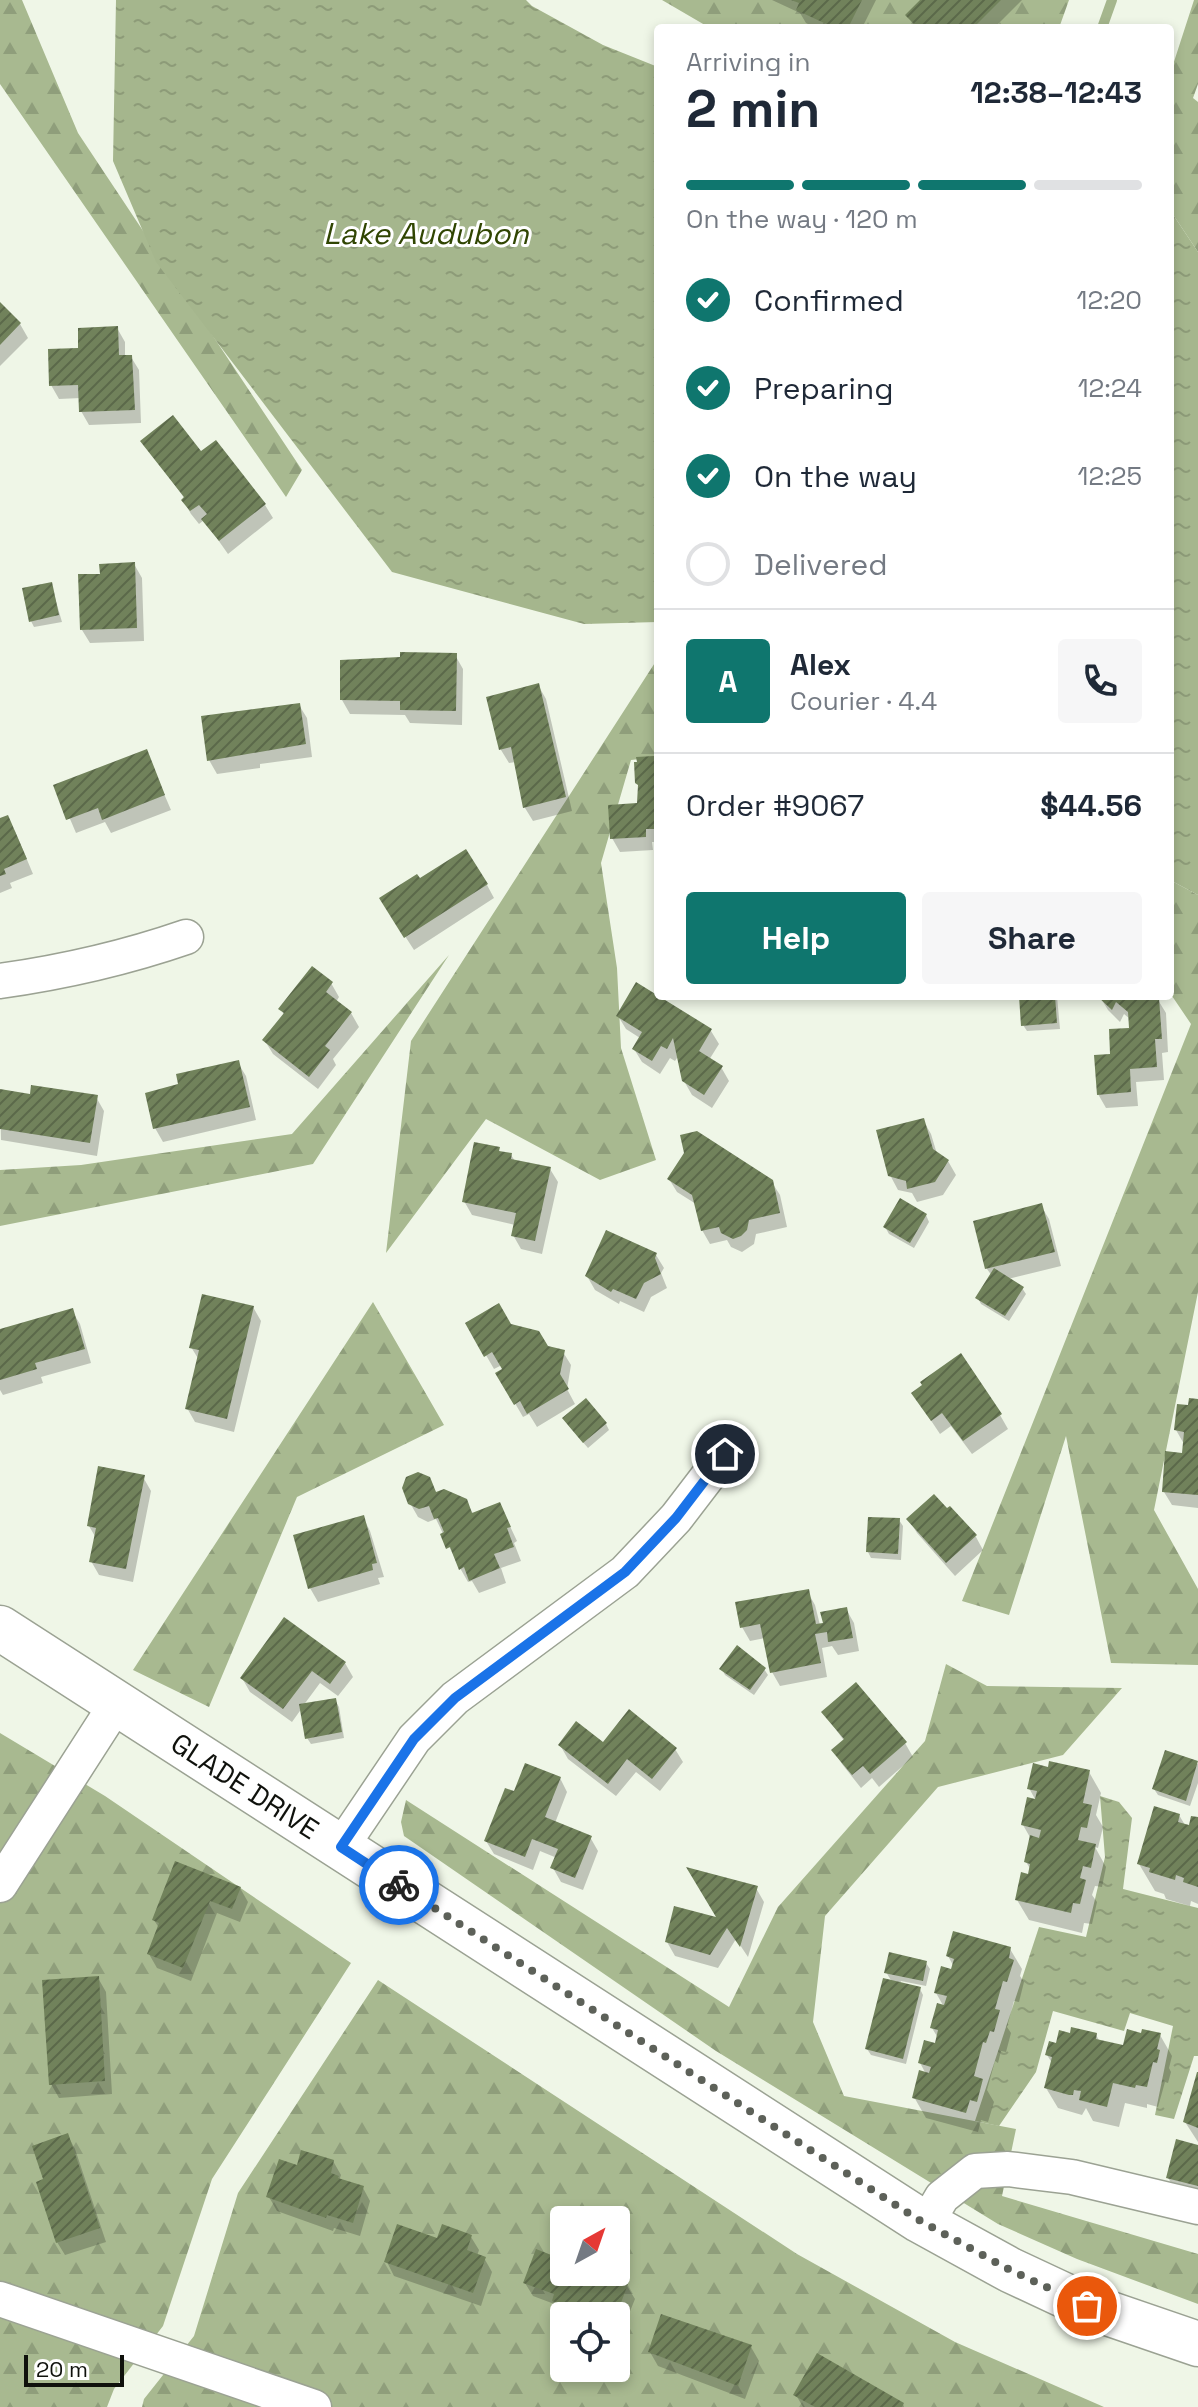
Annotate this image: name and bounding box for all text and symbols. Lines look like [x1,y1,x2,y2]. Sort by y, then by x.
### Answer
text: Arriving in [686,45,810,79]
text: 12:38–12:43 [970,73,1142,112]
text: 2 min [686,76,820,142]
text: On the way · 120 m [686,202,918,236]
water label: Lake Audubon [323,214,529,253]
icon: check [686,278,730,322]
text: Confirmed [754,281,904,320]
text: 12:20 [1077,283,1142,317]
icon: check [686,366,730,410]
text: Preparing [754,369,893,408]
text: 12:24 [1078,371,1142,405]
icon: check [686,454,730,498]
text: On the way [754,457,917,496]
text: 12:25 [1078,459,1142,493]
text: Delivered [754,545,888,584]
button: phone [1058,639,1142,723]
text: Alex [790,645,851,684]
text: A [718,662,738,701]
text: Courier · 4.4 [790,684,937,718]
text: Order #9067 [686,786,864,825]
text: $44.56 [1040,786,1142,825]
button: Help [686,892,906,984]
button: Share [922,892,1142,984]
pin [691,1420,759,1488]
icon: home [703,1432,747,1476]
street label: GLADE DRIVE [164,1725,326,1847]
courier [359,1845,439,1925]
icon: bike [377,1863,421,1907]
north arrow [550,2206,630,2286]
map controls [550,2206,630,2382]
pin [1053,2272,1121,2340]
icon: bag [1065,2284,1109,2328]
button: locate [550,2302,630,2382]
scale bar [24,2351,124,2387]
text: 20 m [36,2355,88,2383]

